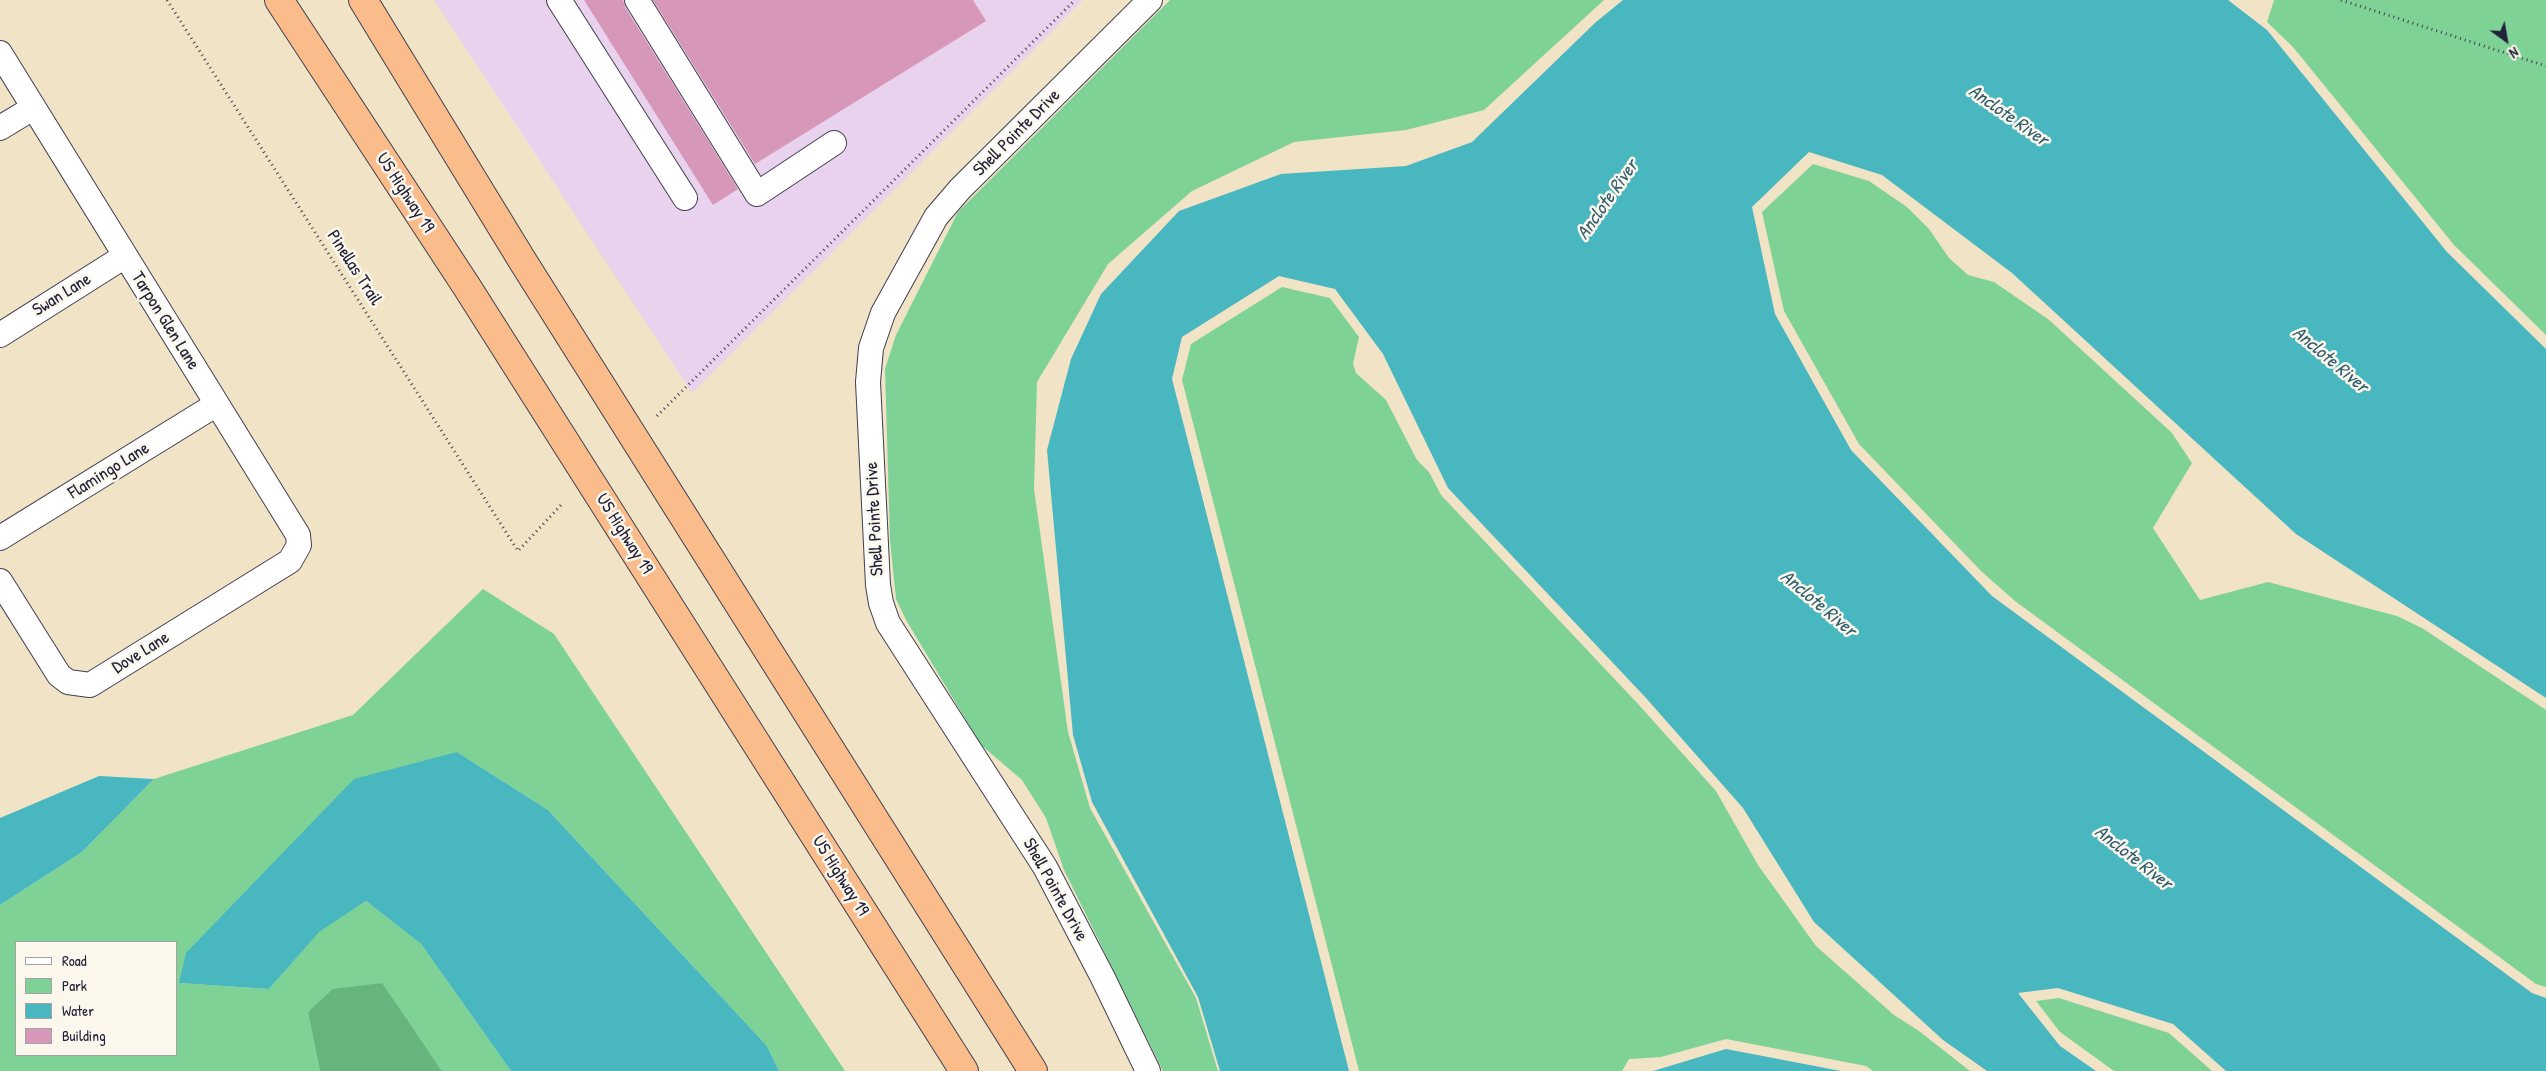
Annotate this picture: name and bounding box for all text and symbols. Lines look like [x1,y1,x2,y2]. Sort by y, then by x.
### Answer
north arrow [2481,15,2531,65]
text: N [2506,43,2522,63]
water label: Anclote River [1964,80,2052,152]
street label: Shell Pointe Drive [969,85,1065,181]
street label: US Highway 19 [371,149,439,237]
water label: Anclote River [1572,156,1644,244]
street label: Pinellas Trail [322,226,386,310]
street label: Tarpon Glen Lane [126,268,204,374]
street label: Swan Lane [29,269,95,321]
water label: Anclote River [2288,322,2372,398]
street label: Flamingo Lane [64,438,154,504]
street label: Shell Pointe Drive [861,461,889,577]
street label: US Highway 19 [591,490,657,578]
water label: Anclote River [1776,566,1860,642]
street label: Dove Lane [108,627,174,679]
water label: Anclote River [2090,821,2176,895]
street label: US Highway 19 [807,832,873,920]
street label: Shell Pointe Drive [1018,835,1092,945]
legend [15,941,178,1056]
text: Road [62,950,87,971]
text: Park [62,975,87,996]
text: Water [62,1000,94,1021]
text: Building [62,1025,106,1046]

